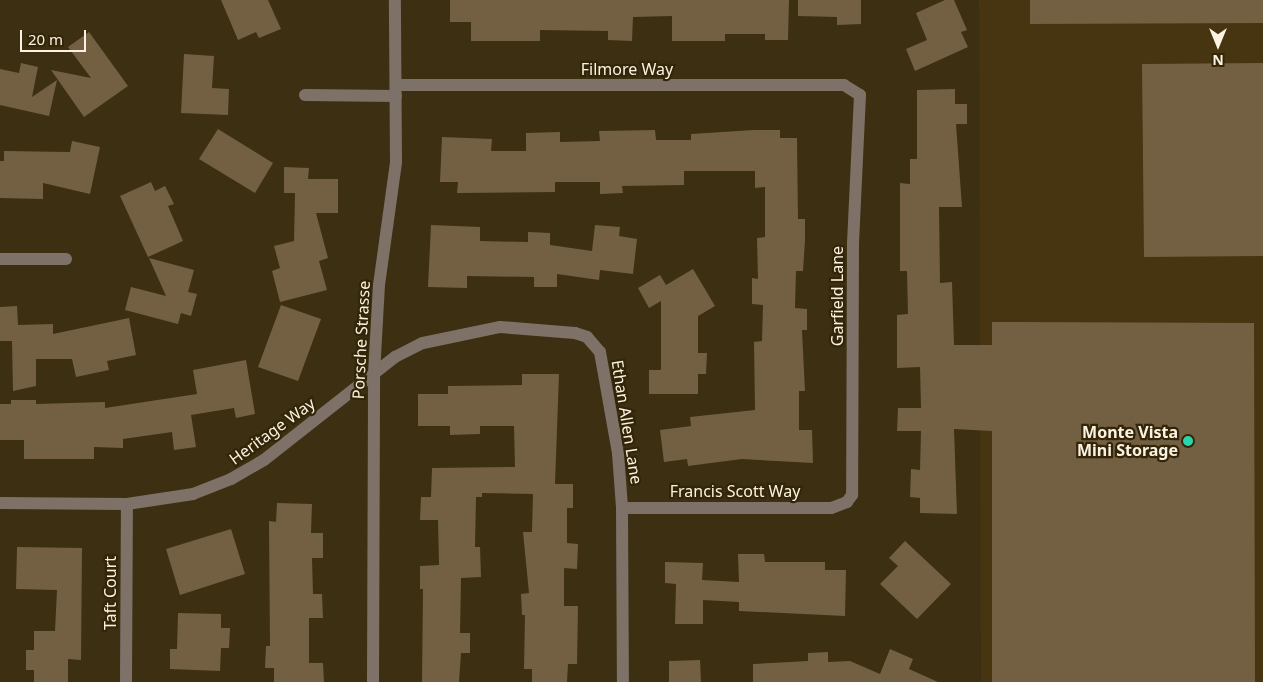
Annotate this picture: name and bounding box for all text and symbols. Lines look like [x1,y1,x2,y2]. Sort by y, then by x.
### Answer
scale bar [22,20,89,52]
north arrow [1193,20,1243,70]
text: 20 m [28,29,63,49]
text: N [1212,51,1224,70]
street label: Filmore Way [581,59,673,79]
street label: Garfield Lane [827,246,847,346]
street label: Porsche Strasse [348,280,374,400]
street label: Ethan Allen Lane [608,359,646,485]
street label: Heritage Way [225,394,319,468]
place label: Monte Vista Mini Storage [1077,422,1178,460]
marker: Monte Vista Mini Storage [1182,435,1194,447]
street label: Francis Scott Way [670,481,800,501]
street label: Taft Court [100,556,120,630]

